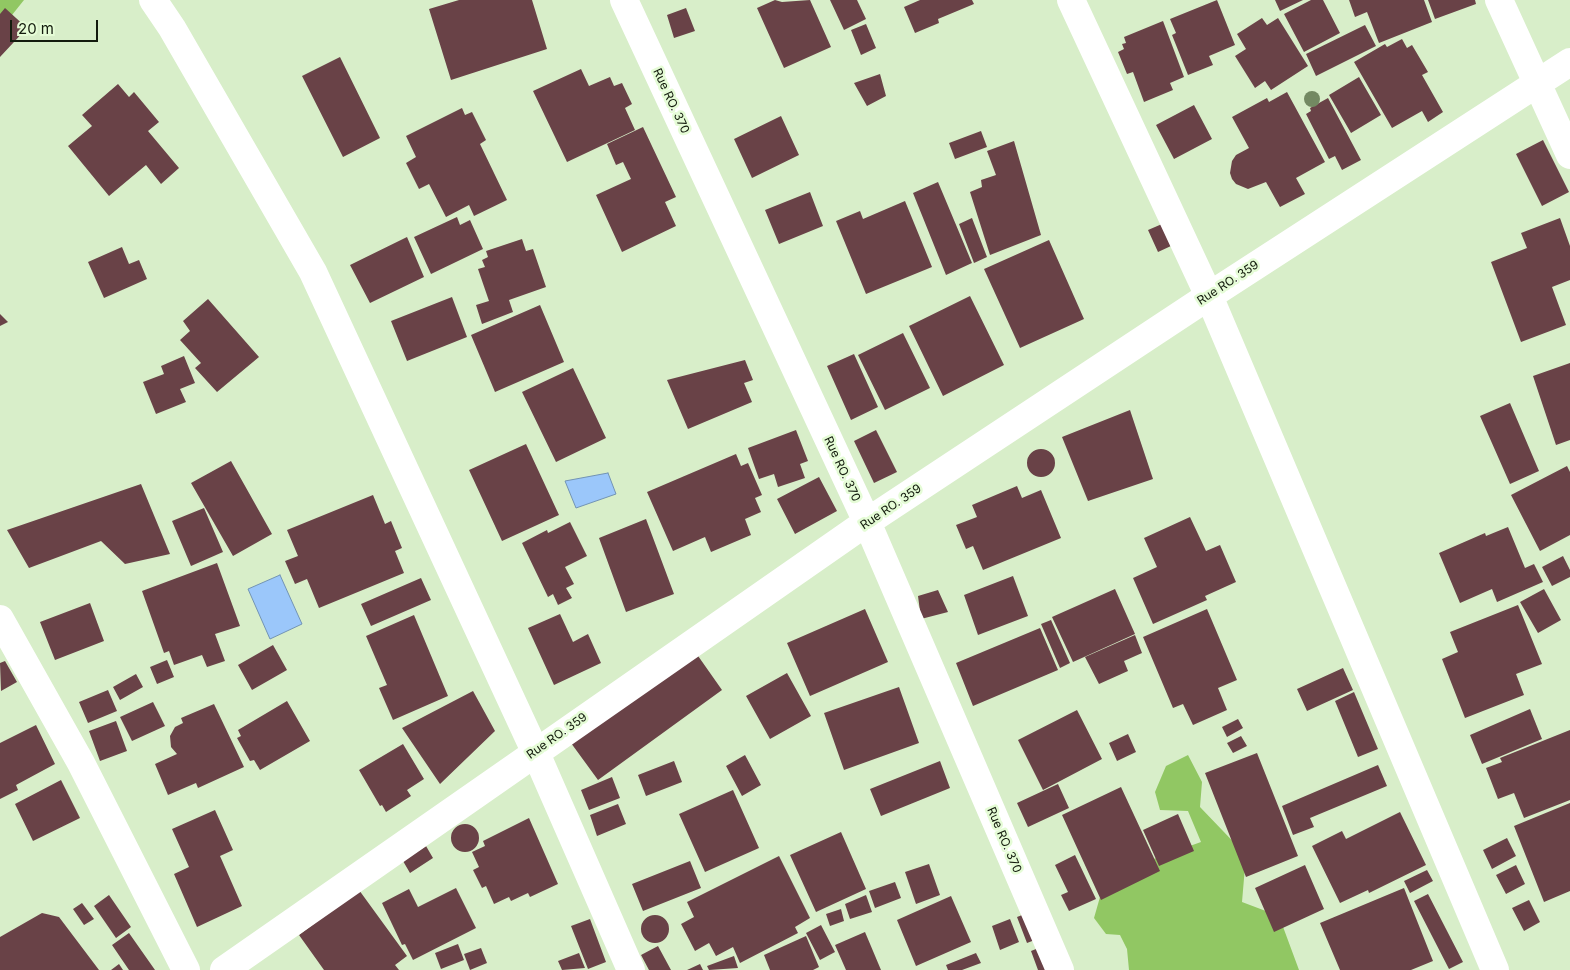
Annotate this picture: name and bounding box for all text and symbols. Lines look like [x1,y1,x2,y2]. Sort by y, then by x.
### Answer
scale bar [12,10,100,42]
text: 20 m [18,19,54,38]
street label: Rue RO. 370 [650,66,692,136]
street label: Rue RO. 359 [1194,258,1262,308]
street label: Rue RO. 370 [821,434,863,504]
street label: Rue RO. 359 [858,481,924,533]
street label: Rue RO. 359 [524,710,590,762]
street label: Rue RO. 370 [984,805,1024,875]

